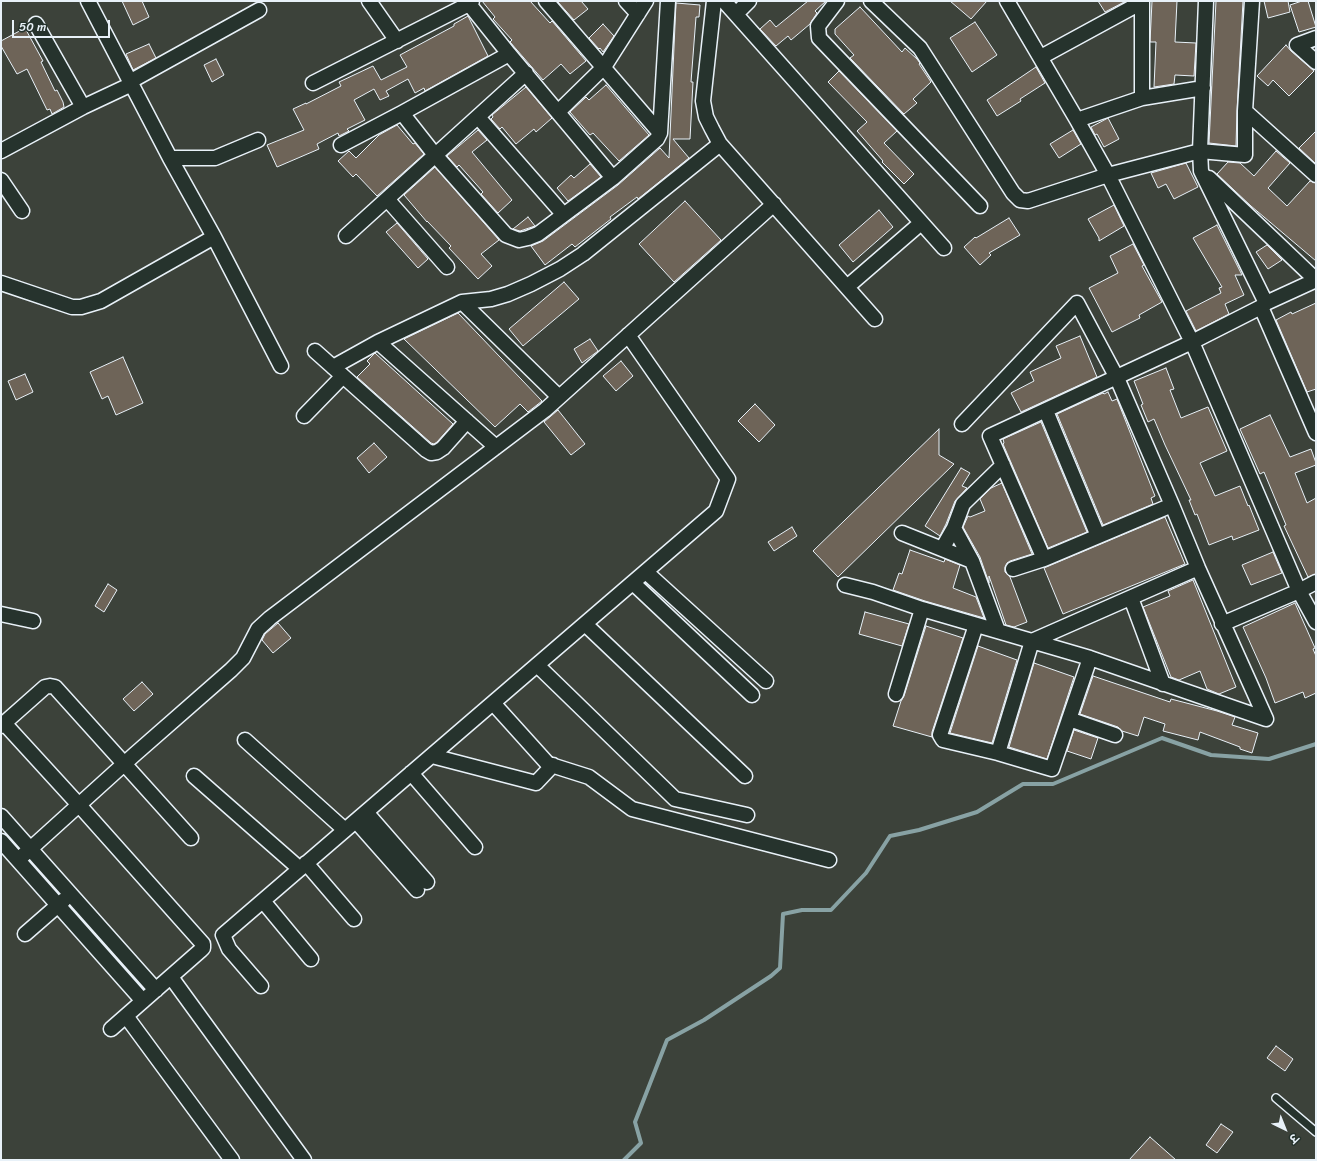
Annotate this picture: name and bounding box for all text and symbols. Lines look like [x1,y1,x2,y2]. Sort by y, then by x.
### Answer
scale bar [14,12,112,38]
text: 50 m [19,16,46,38]
north arrow [1265,1109,1305,1149]
text: उ [1284,1129,1303,1148]

